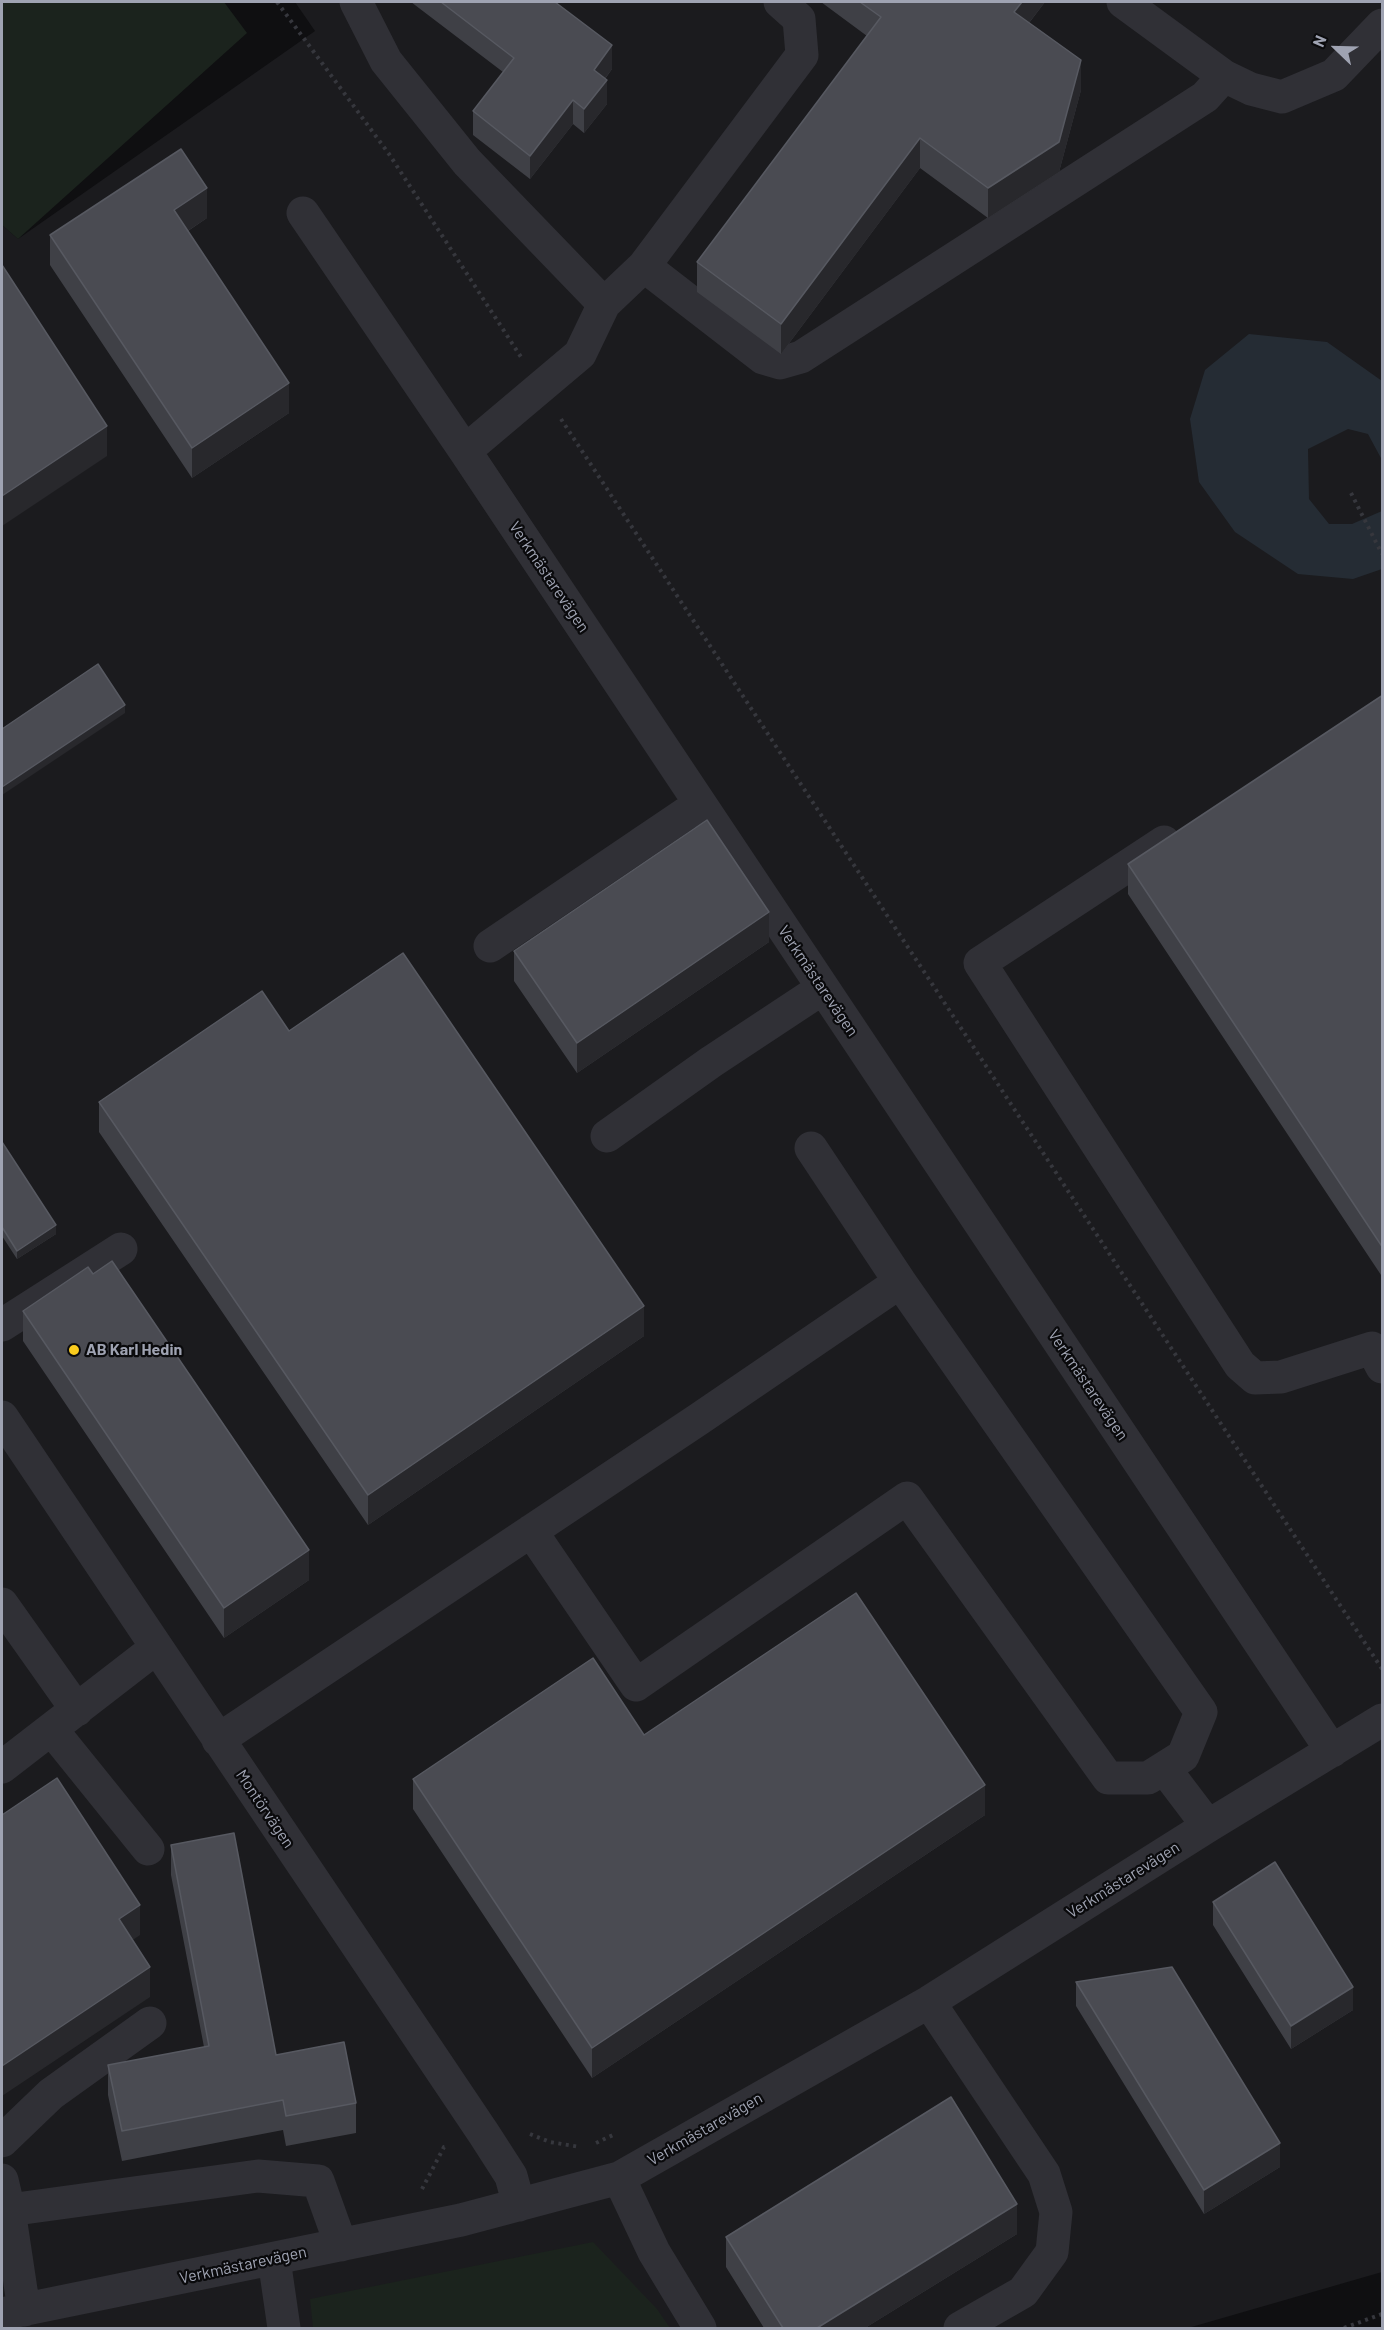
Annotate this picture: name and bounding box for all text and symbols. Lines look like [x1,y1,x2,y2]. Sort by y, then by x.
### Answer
north arrow [1306,18,1366,78]
text: N [1308,32,1330,49]
street label: Verkmästarevägen [505,518,593,636]
street label: Verkmästarevägen [774,922,862,1040]
street label: Verkmästarevägen [1044,1326,1132,1444]
place label: AB Karl Hedin [86,1340,182,1360]
marker: AB Karl Hedin [67,1343,81,1357]
street label: Montörvägen [232,1766,298,1852]
street label: Verkmästarevägen [1063,1838,1183,1922]
street label: Verkmästarevägen [644,2088,766,2170]
street label: Verkmästarevägen [178,2242,308,2288]

